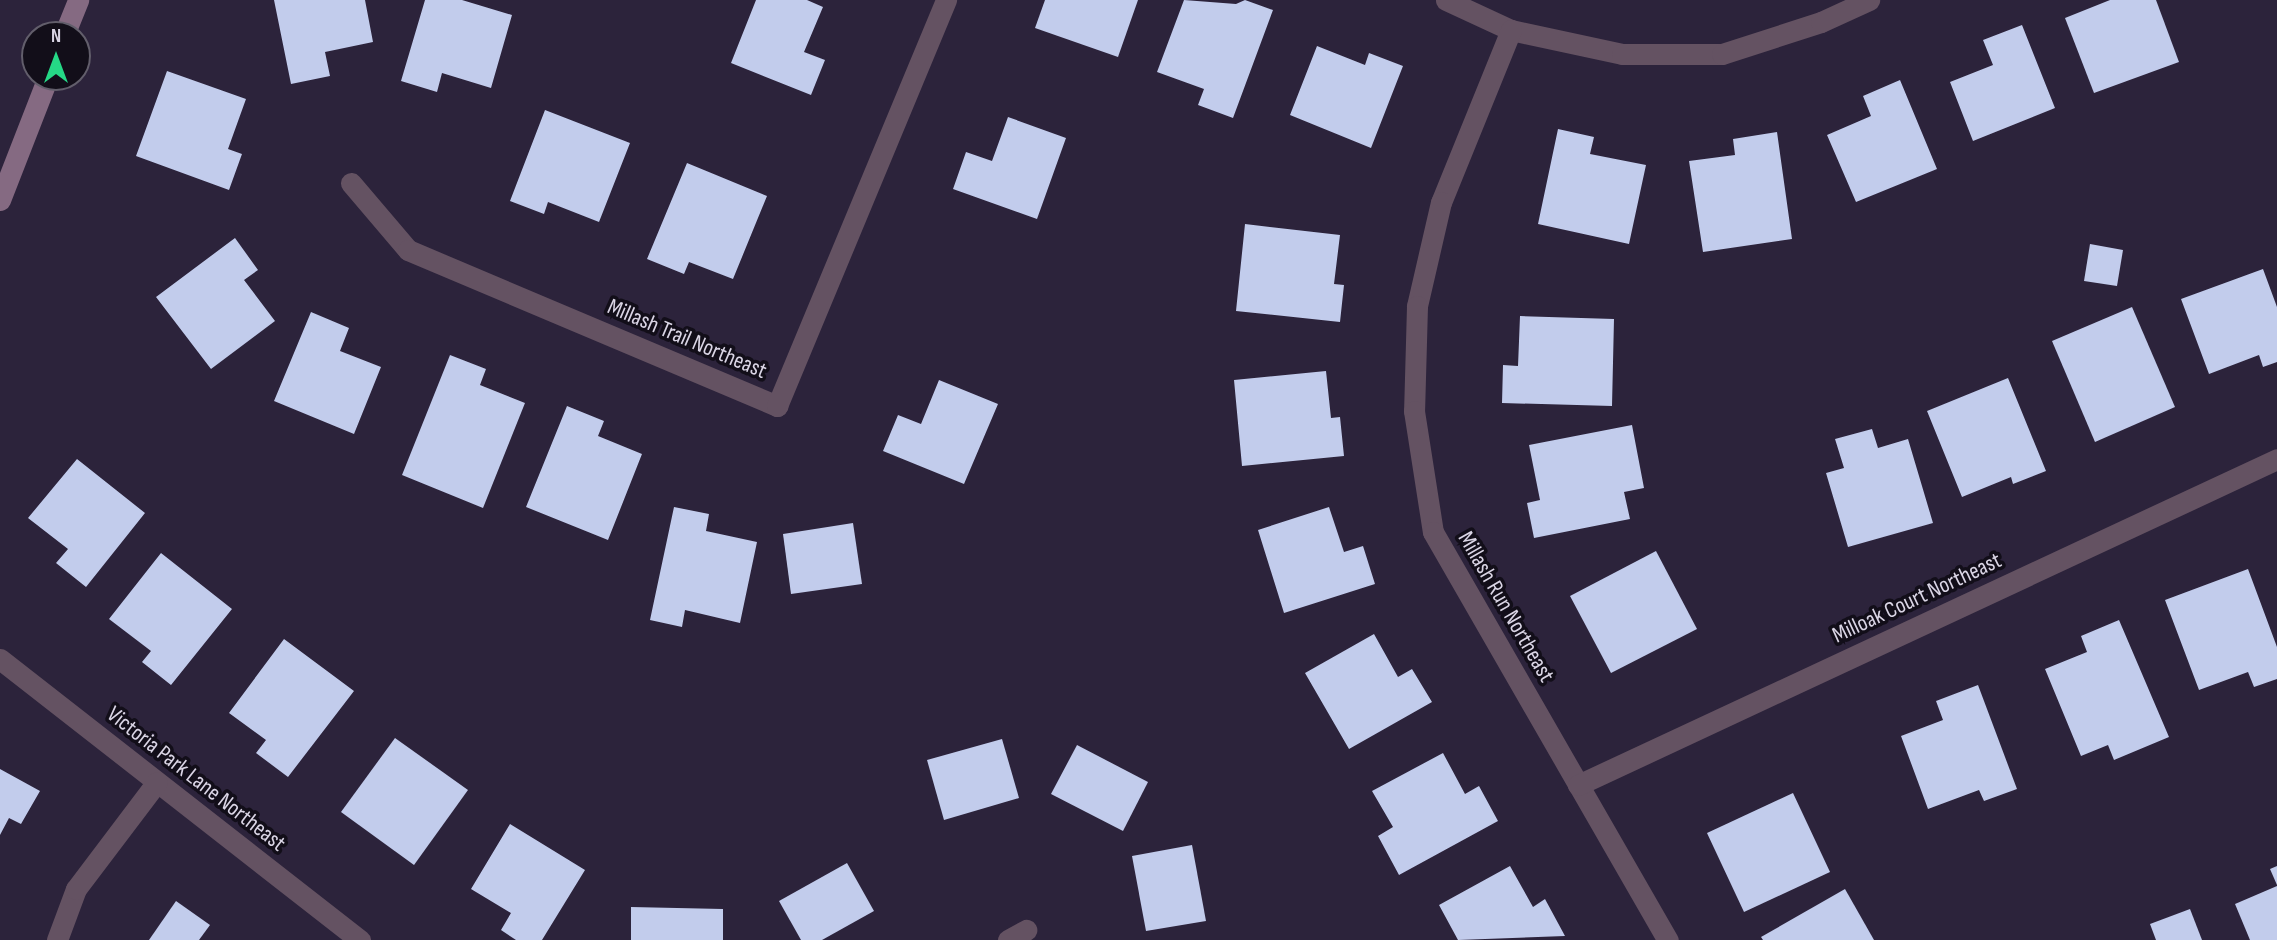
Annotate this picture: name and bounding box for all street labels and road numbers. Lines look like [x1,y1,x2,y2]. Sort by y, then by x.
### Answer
street label: Millash Trail Northeast [603,293,771,385]
street label: Millash Run Northeast [1452,527,1560,687]
street label: Milloak Court Northeast [1828,547,2006,649]
street label: Victoria Park Lane Northeast [101,701,291,857]

